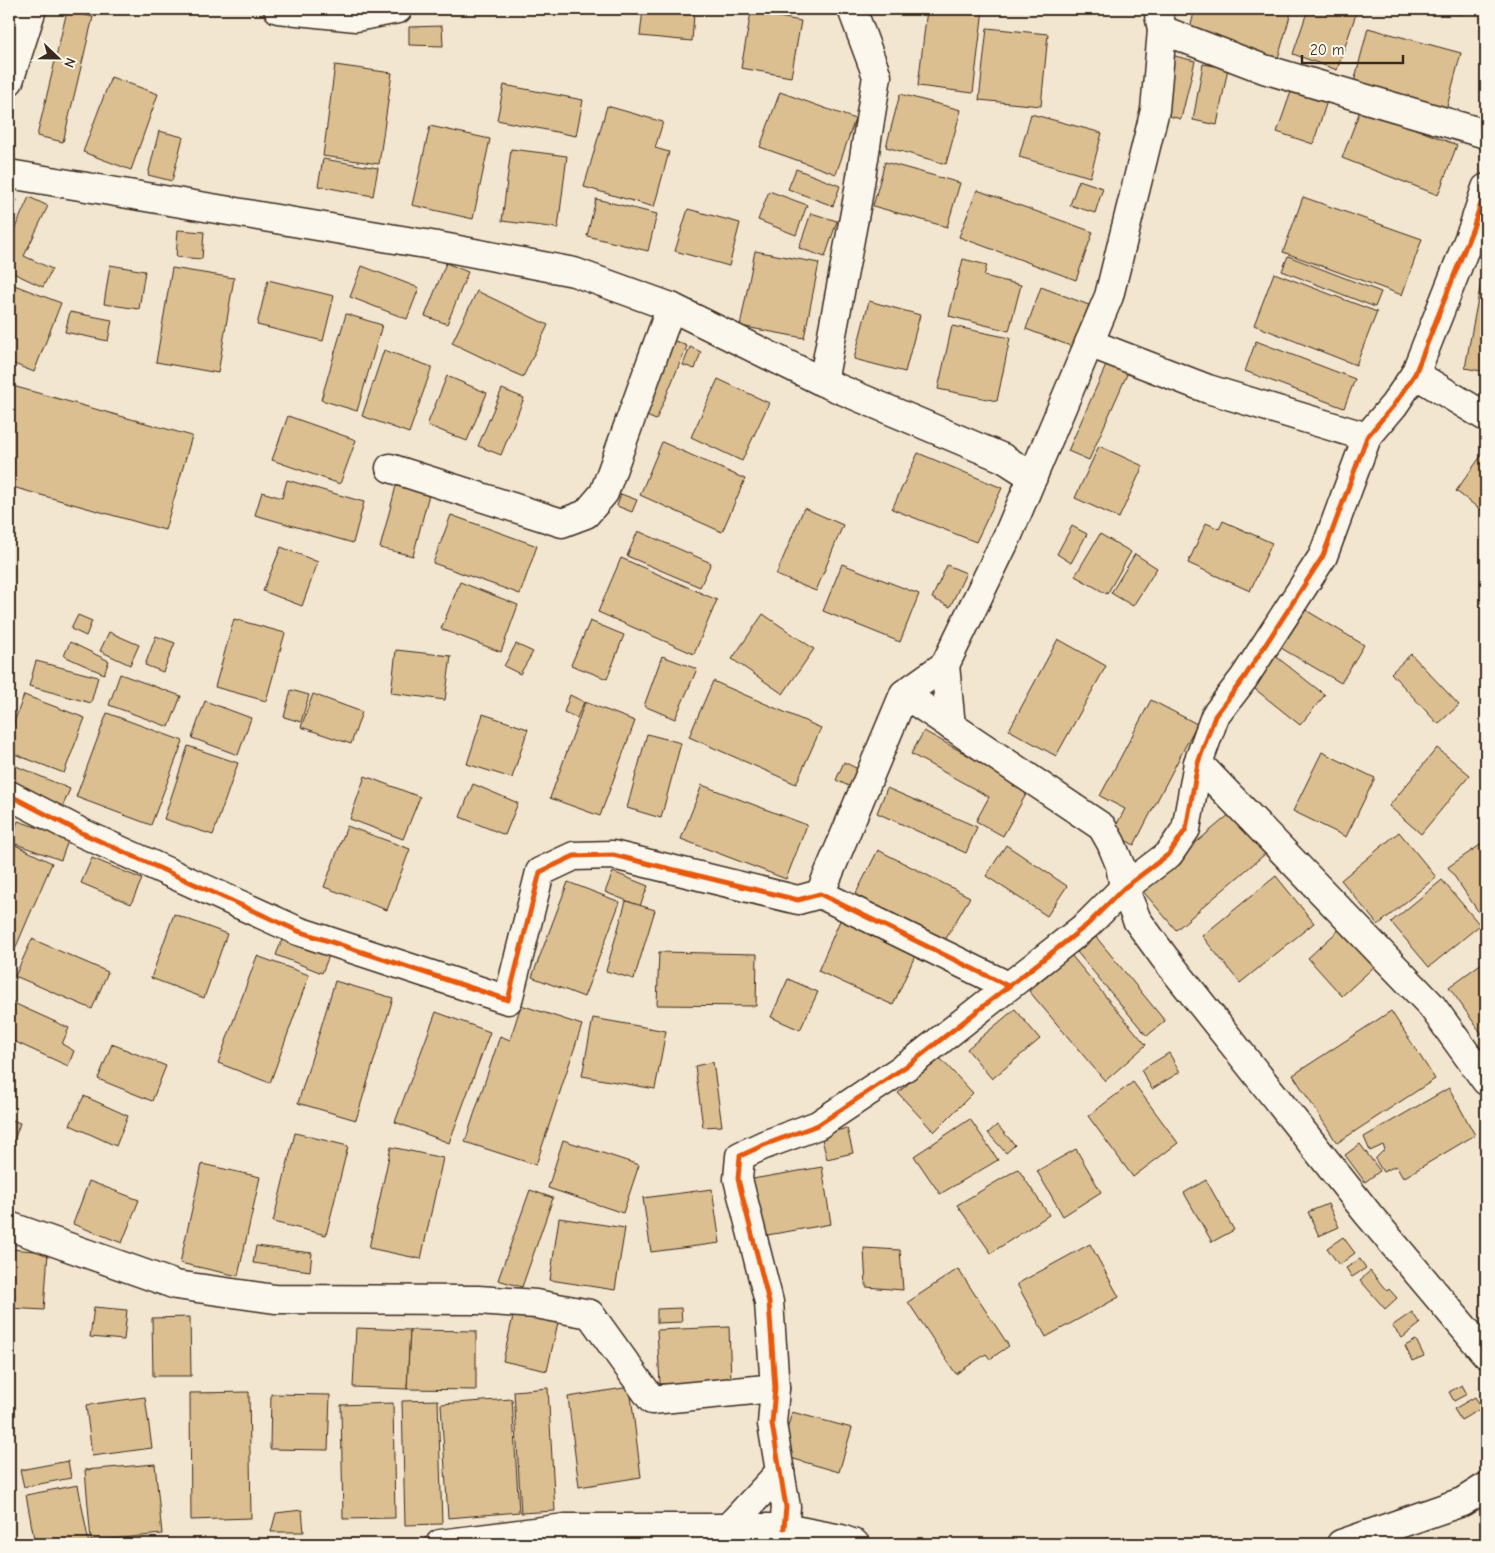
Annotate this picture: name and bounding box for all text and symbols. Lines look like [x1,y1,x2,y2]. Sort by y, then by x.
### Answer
north arrow [32,32,82,82]
scale bar [1302,32,1404,64]
text: 20 m [1310,41,1344,59]
text: N [60,55,79,70]

